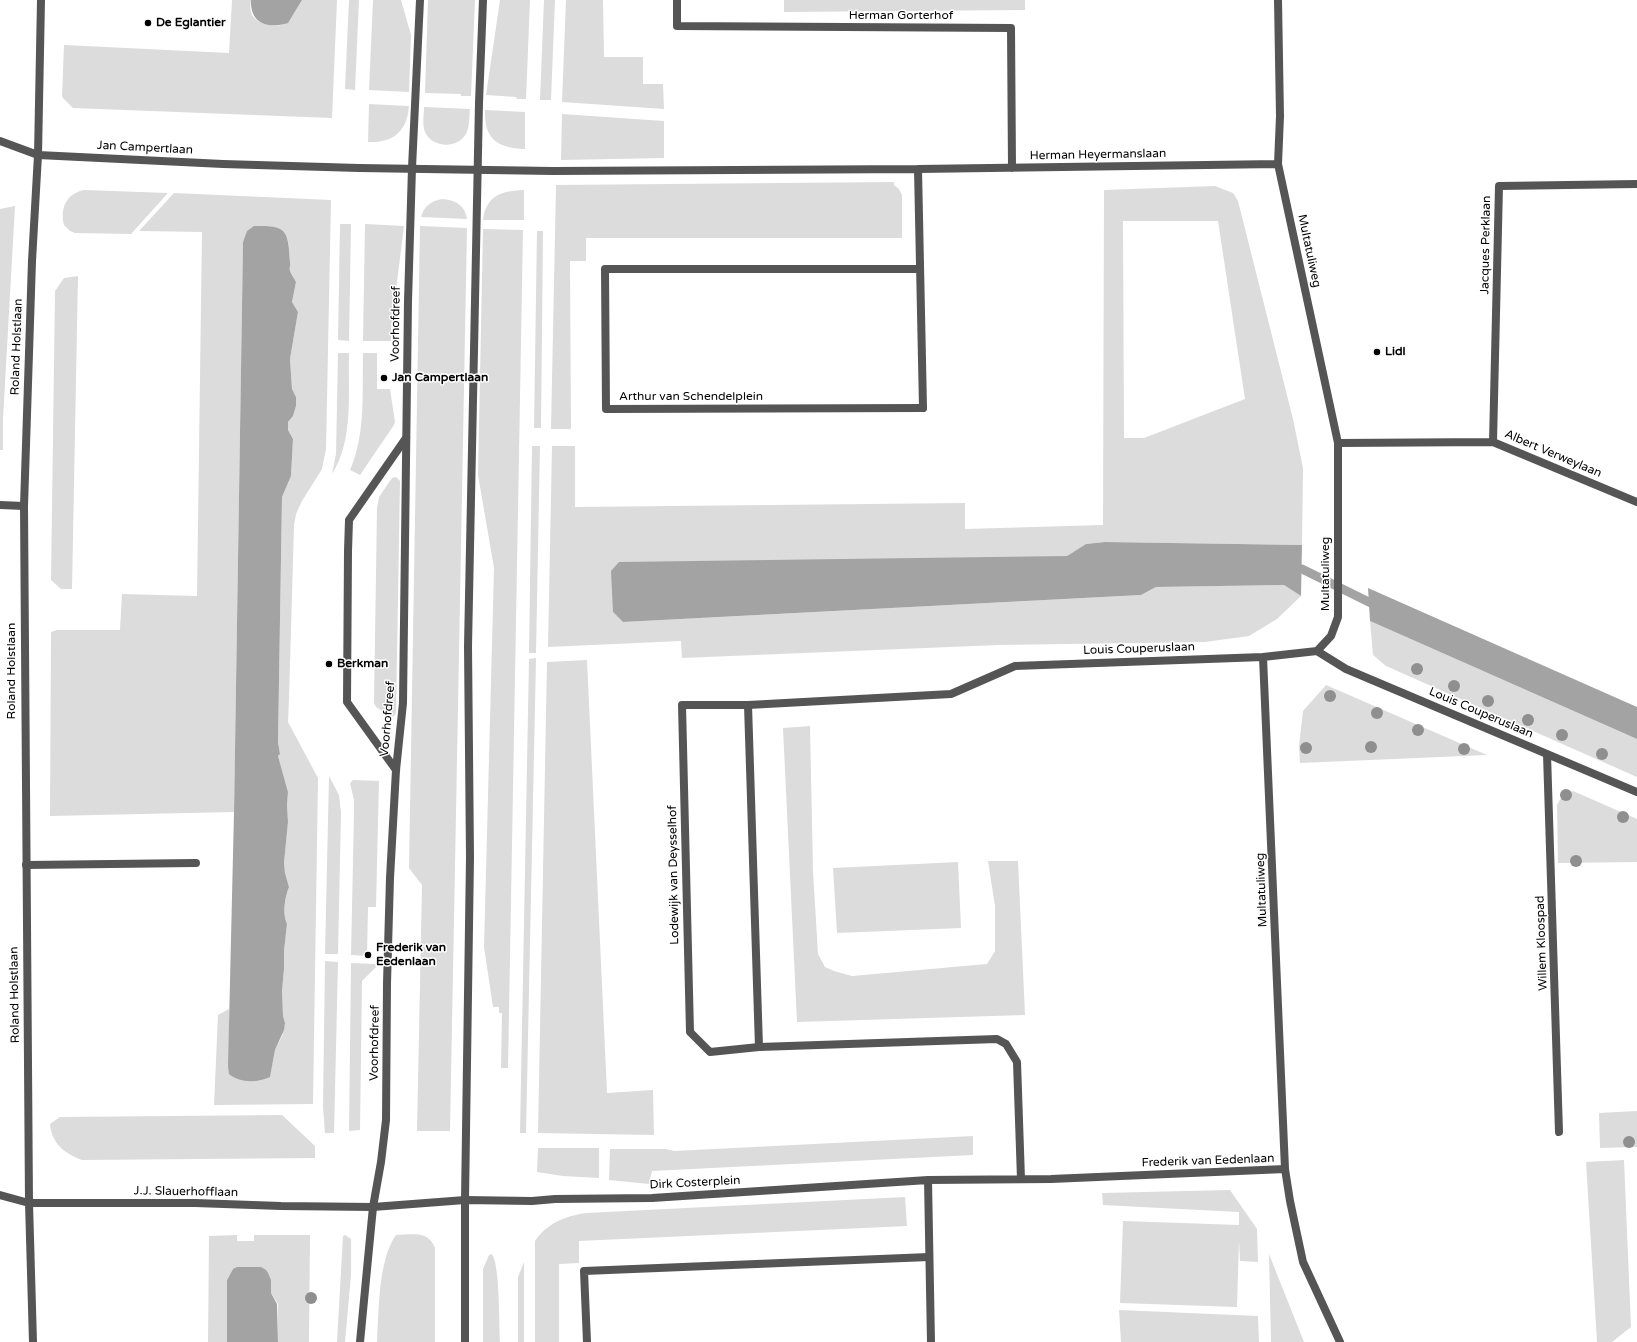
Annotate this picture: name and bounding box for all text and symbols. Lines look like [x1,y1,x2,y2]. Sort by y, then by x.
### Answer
street label: Herman Gorterhof [849,9,953,23]
place label: De Eglantier [156,16,226,30]
marker: De Eglantier [143,18,153,28]
street label: Jan Campertlaan [97,138,193,158]
street label: Herman Heyermanslaan [1030,147,1166,163]
street label: Jacques Perklaan [1478,195,1494,295]
street label: Multatuliweg [1294,213,1324,289]
street label: Voorhofdreef [388,286,404,362]
street label: Roland Holstlaan [8,298,26,396]
place label: Lidl [1385,345,1405,359]
marker: Lidl [1372,347,1382,357]
place label: Jan Campertlaan [392,371,488,385]
marker: Jan Campertlaan [379,373,389,383]
street label: Arthur van Schendelplein [619,390,763,404]
street label: Albert Verweylaan [1502,427,1604,481]
street label: Multatuliweg [1319,537,1333,611]
street label: Roland Holstlaan [5,623,19,719]
street label: Louis Couperuslaan [1083,640,1195,658]
place label: Berkman [337,657,388,671]
marker: Berkman [324,659,334,669]
street label: Voorhofdreef [378,681,398,757]
street label: Louis Couperuslaan [1427,685,1535,741]
street label: Lodewijk van Deysselhof [666,805,682,945]
street label: Multatuliweg [1254,852,1270,928]
street label: Willem Kloospad [1533,895,1551,991]
place label: Frederik van Eedenlaan [376,941,446,969]
street label: Roland Holstlaan [7,946,23,1044]
marker: Frederik van Eedenlaan [363,950,373,960]
street label: Voorhofdreef [367,1005,383,1081]
street label: Frederik van Eedenlaan [1141,1151,1275,1171]
street label: Dirk Costerplein [649,1173,741,1193]
street label: J.J. Slauerhofflaan [134,1184,238,1200]

